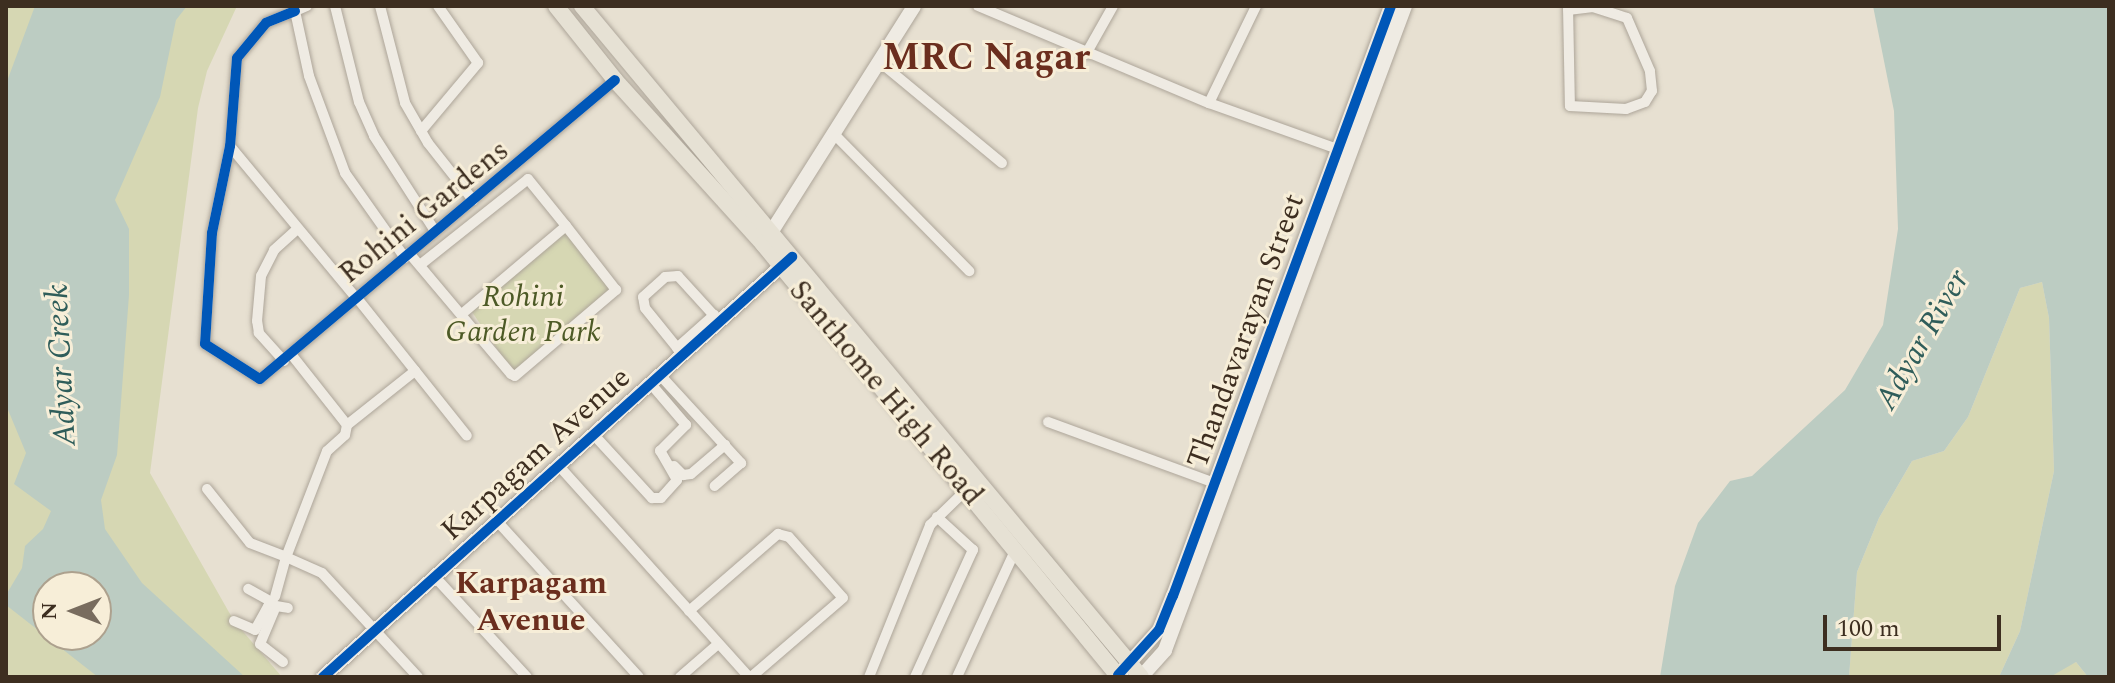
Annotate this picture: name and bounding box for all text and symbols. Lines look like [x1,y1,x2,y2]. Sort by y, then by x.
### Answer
district label: MRC Nagar [882,36,1090,82]
street label: Rohini Gardens [332,132,516,292]
street label: Thandavarayan Street [1180,189,1312,473]
water label: Adyar River [1868,263,1978,417]
street label: Santhome High Road [781,273,991,513]
park label: Rohini Garden Park [445,279,601,350]
water label: Adyar Creek [39,283,85,447]
street label: Karpagam Avenue [434,360,638,548]
district label: Karpagam Avenue [455,566,607,641]
north arrow [32,571,112,651]
scale bar [1827,599,2005,649]
text: N [33,602,66,620]
text: 100 m [1837,611,1900,647]

